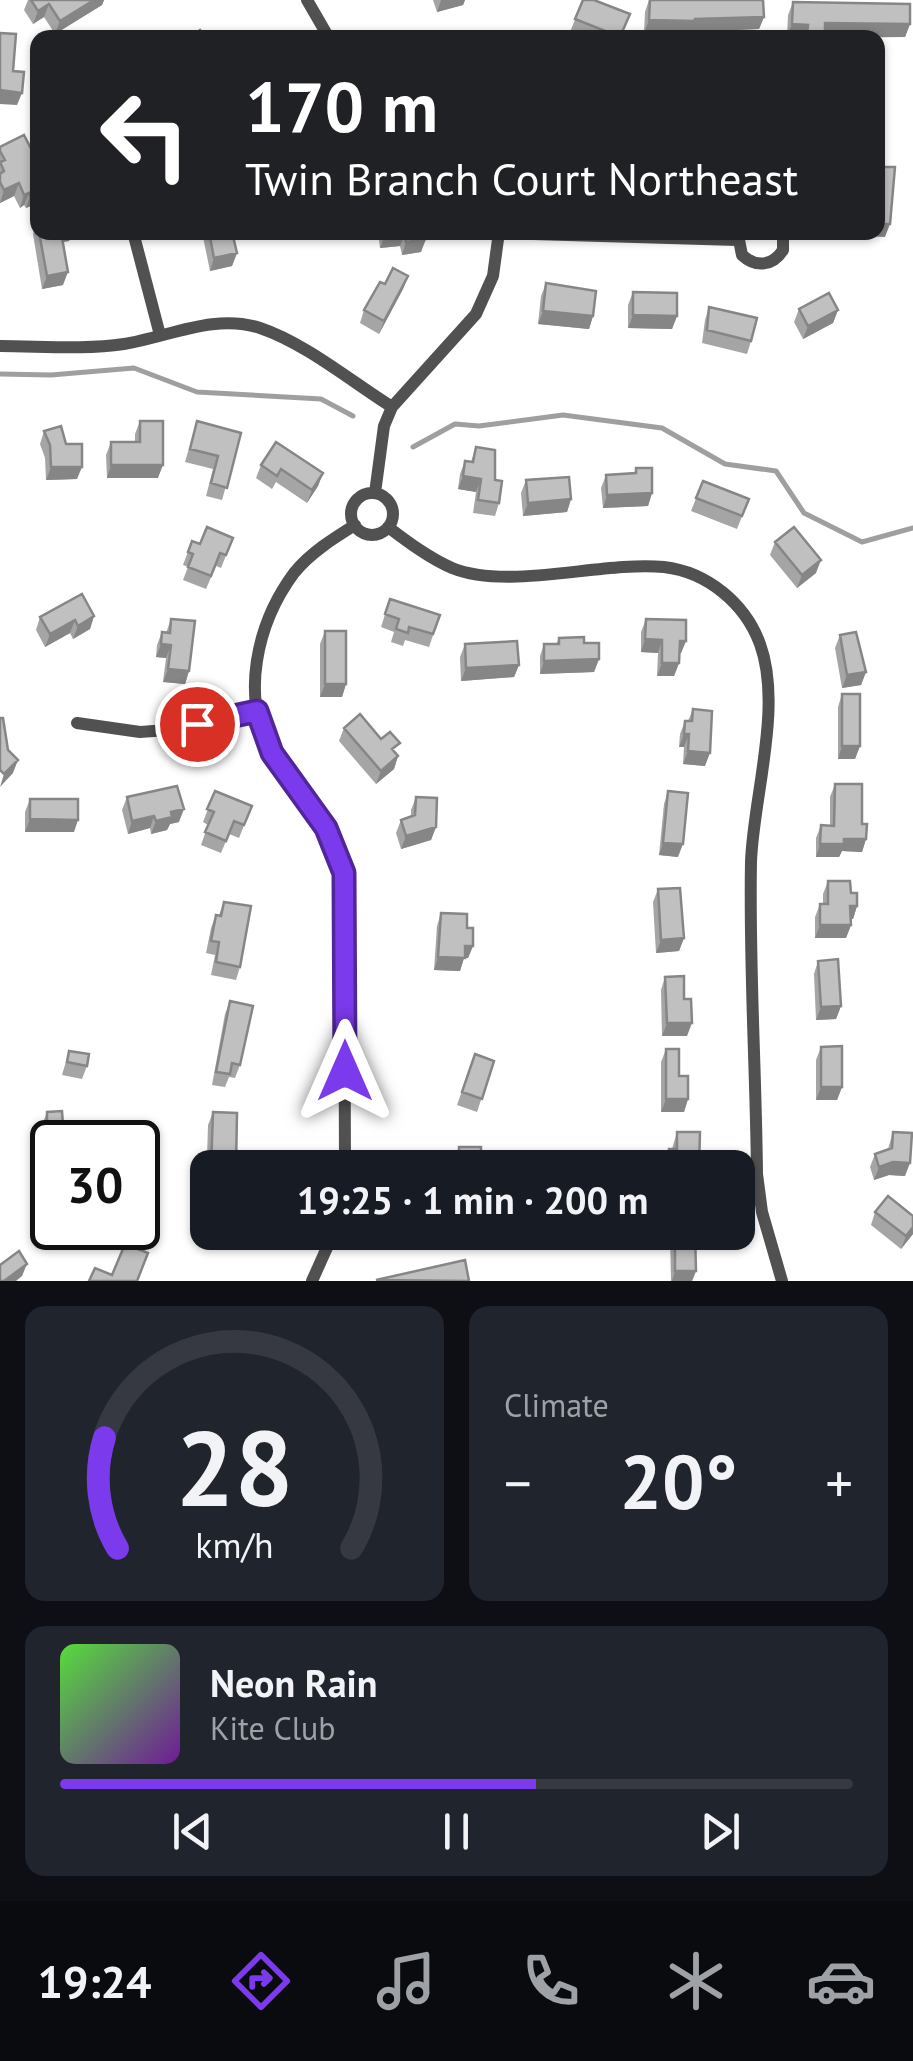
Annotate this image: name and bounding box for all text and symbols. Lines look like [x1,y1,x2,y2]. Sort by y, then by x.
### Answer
text: 170 m [245,61,438,151]
icon: left [80,70,210,200]
text: Twin Branch Court Northeast [245,149,798,207]
pin [155,682,240,767]
icon: arrive [170,697,225,752]
position arrow [293,1019,397,1123]
speed limit sign: 30 [30,1120,160,1250]
text: 19:25 · 1 min · 200 m [297,1175,648,1224]
text: Climate [504,1384,609,1426]
text: 28 [176,1400,293,1535]
text: 20° [620,1433,737,1530]
text: − [504,1447,532,1518]
text: + [825,1447,853,1518]
text: km/h [195,1522,274,1568]
text: Neon Rain [210,1658,377,1707]
text: Kite Club [210,1707,336,1749]
icon: previous [165,1804,220,1859]
icon: pause [429,1804,484,1859]
icon: next [693,1804,748,1859]
icon: directions [226,1946,296,2016]
icon: music [371,1946,441,2016]
icon: phone [516,1946,586,2016]
icon: climate [661,1946,731,2016]
icon: car [806,1946,876,2016]
text: 19:24 [37,1952,152,2010]

